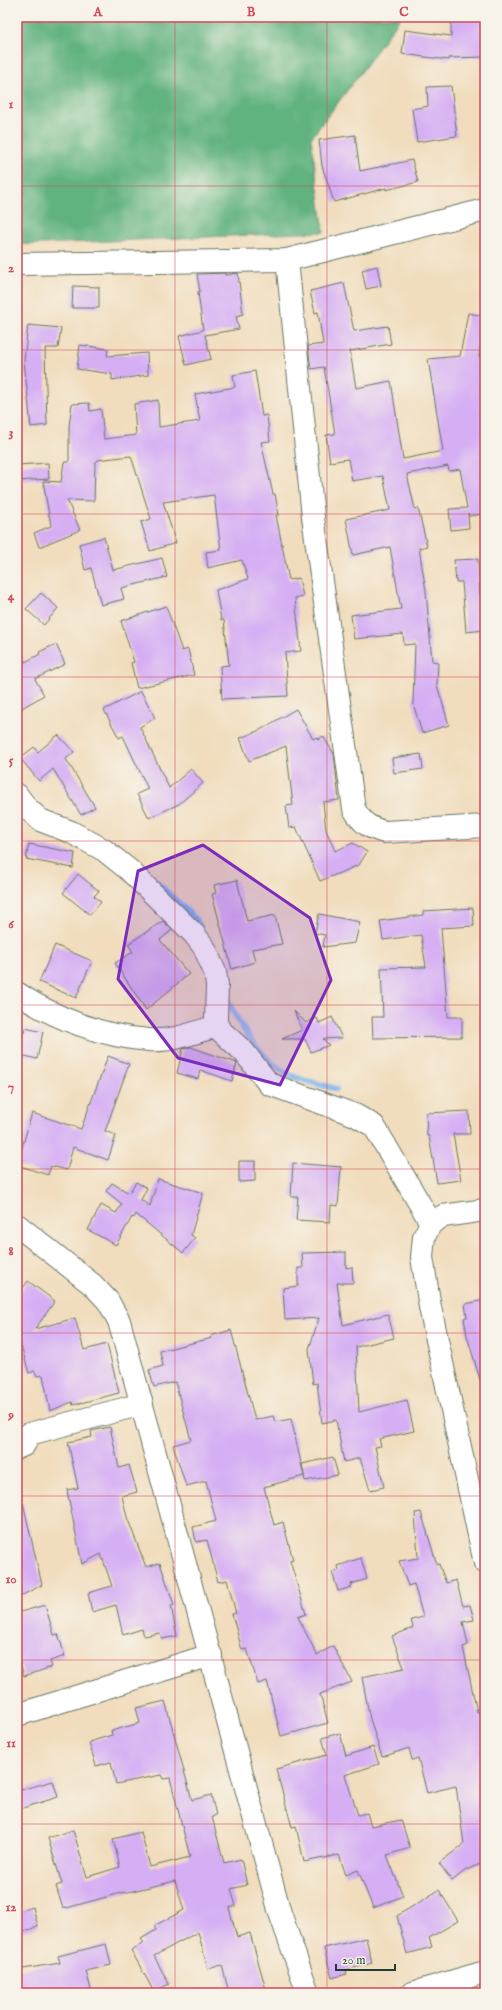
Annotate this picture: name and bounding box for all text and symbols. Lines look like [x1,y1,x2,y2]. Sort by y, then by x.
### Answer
text: A [93,4,104,21]
text: B [247,4,256,21]
text: C [399,4,409,21]
text: 1 [9,96,14,113]
text: 2 [8,260,14,277]
text: 3 [9,424,14,441]
text: 4 [8,588,15,605]
text: 5 [9,752,14,769]
text: 6 [8,916,14,933]
text: 7 [8,1079,14,1096]
text: 8 [8,1243,14,1260]
text: 9 [7,1407,14,1424]
text: 10 [5,1571,17,1588]
text: 11 [6,1735,16,1752]
text: 12 [6,1899,16,1916]
scale bar [336,1946,395,1972]
text: 20 m [342,1953,365,1968]

